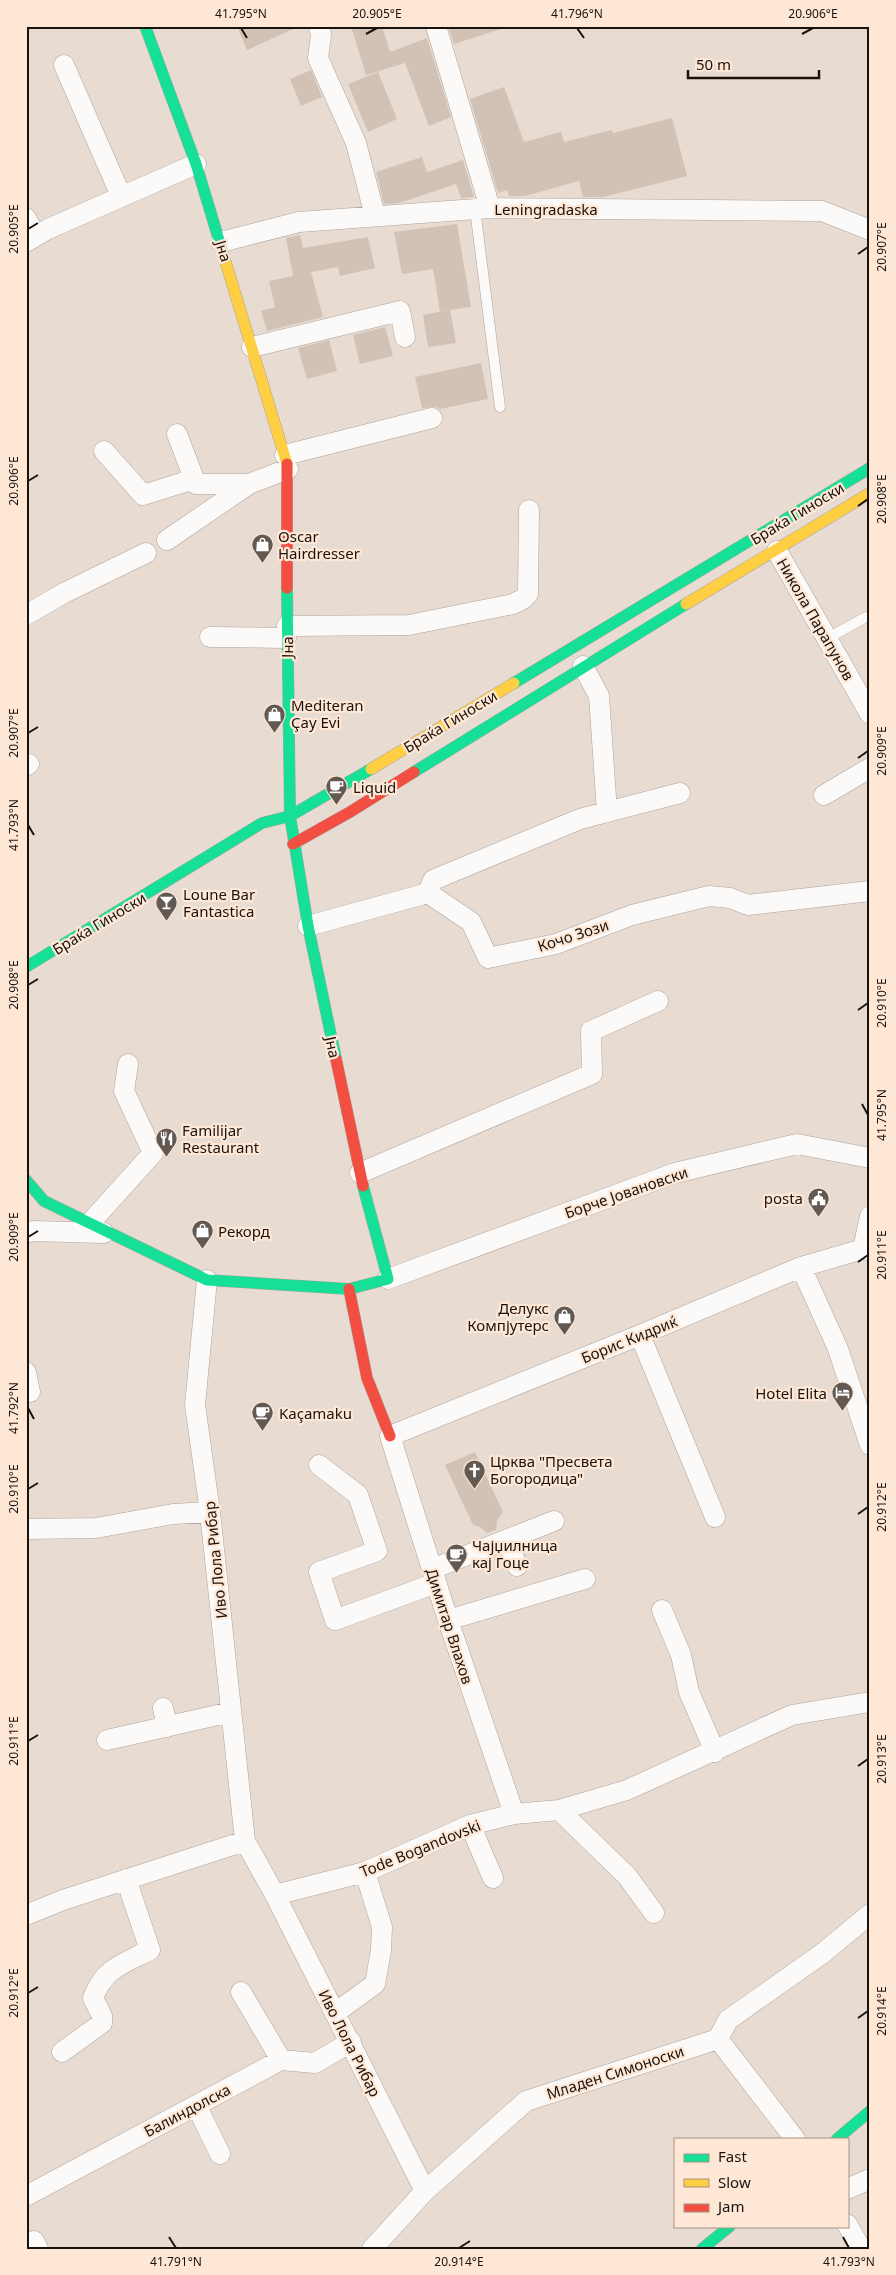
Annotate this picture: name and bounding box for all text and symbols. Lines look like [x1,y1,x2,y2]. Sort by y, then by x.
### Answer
text: 41.795°N [215,5,267,22]
text: 20.905°E [352,5,402,22]
text: 41.796°N [551,5,603,22]
text: 20.906°E [788,5,838,22]
scale bar [688,48,820,80]
text: 50 m [696,54,731,74]
street label: Leningradaska [494,199,598,219]
text: 20.905°E [5,204,22,254]
text: 20.907°E [873,222,890,272]
street label: Јна [211,236,237,264]
text: 20.906°E [5,456,22,506]
text: 20.908°E [873,474,890,524]
street label: Браќа Гиноски [746,477,848,549]
place label: Oscar Hairdresser [278,526,360,563]
shop icon: Oscar Hairdresser [250,533,274,564]
street label: Никола Парапунов [773,554,859,684]
street label: Јна [277,636,297,660]
street label: Браќа Гиноски [399,685,501,757]
place label: Mediteran Çay Evi [291,695,364,732]
shop icon: Mediteran Çay Evi [263,702,287,733]
text: 20.907°E [5,708,22,758]
text: 20.909°E [873,726,890,776]
cafe icon: Liquid [325,775,349,806]
place label: Liquid [353,777,396,797]
text: 41.793°N [5,799,22,851]
place label: Loune Bar Fantastica [183,884,255,921]
street label: Браќа Гиноски [48,887,150,959]
bar icon: Loune Bar Fantastica [155,891,179,922]
street label: Кочо Зози [535,914,611,956]
text: 20.908°E [5,960,22,1010]
text: 20.910°E [873,978,890,1028]
street label: Јна [321,1032,345,1060]
text: 41.795°N [873,1089,890,1141]
place label: Familijar Restaurant [182,1120,260,1157]
restaurant icon: Familijar Restaurant [154,1127,178,1158]
street label: Борче Јовановски [562,1162,690,1222]
public building icon: posta [807,1186,831,1217]
place label: posta [764,1188,803,1208]
text: 20.909°E [5,1212,22,1262]
shop icon: Рекорд [190,1219,214,1250]
place label: Рекорд [218,1221,270,1241]
text: 20.911°E [873,1230,890,1280]
place label: Делукс Компјутерс [467,1298,549,1335]
shop icon: Делукс Компјутерс [553,1305,577,1336]
street label: Борис Кидриќ [578,1311,680,1367]
hotel icon: Hotel Elita [831,1381,855,1412]
text: 41.792°N [5,1382,22,1434]
place label: Hotel Elita [755,1383,827,1403]
cafe icon: Kaçamaku [251,1401,275,1432]
place label: Kaçamaku [279,1403,352,1423]
place label: Црква "Пресвета Богородица" [490,1451,613,1488]
church icon: Црква "Пресвета Богородица" [462,1458,486,1489]
text: 20.910°E [5,1464,22,1514]
text: 20.912°E [873,1482,890,1532]
street label: Иво Лола Рибар [199,1500,231,1620]
place label: Чајџилница кај Гоце [472,1535,558,1572]
cafe icon: Чајџилница кај Гоце [444,1542,468,1573]
street label: Димитар Влахов [422,1565,478,1687]
text: 20.911°E [5,1716,22,1766]
text: 20.913°E [873,1734,890,1784]
street label: Tode Bogandovski [357,1815,483,1881]
text: 20.912°E [5,1968,22,2018]
street label: Иво Лола Рибар [314,1986,386,2100]
text: 20.914°E [873,1986,890,2036]
street label: Младен Симоноски [544,2040,686,2104]
street label: Балиндолска [140,2079,234,2141]
legend [674,2138,848,2228]
text: Fast [718,2146,747,2166]
text: Slow [718,2172,751,2192]
text: Jam [716,2196,745,2216]
text: 41.791°N [150,2253,202,2270]
text: 20.914°E [434,2253,484,2270]
text: 41.793°N [823,2253,875,2270]

